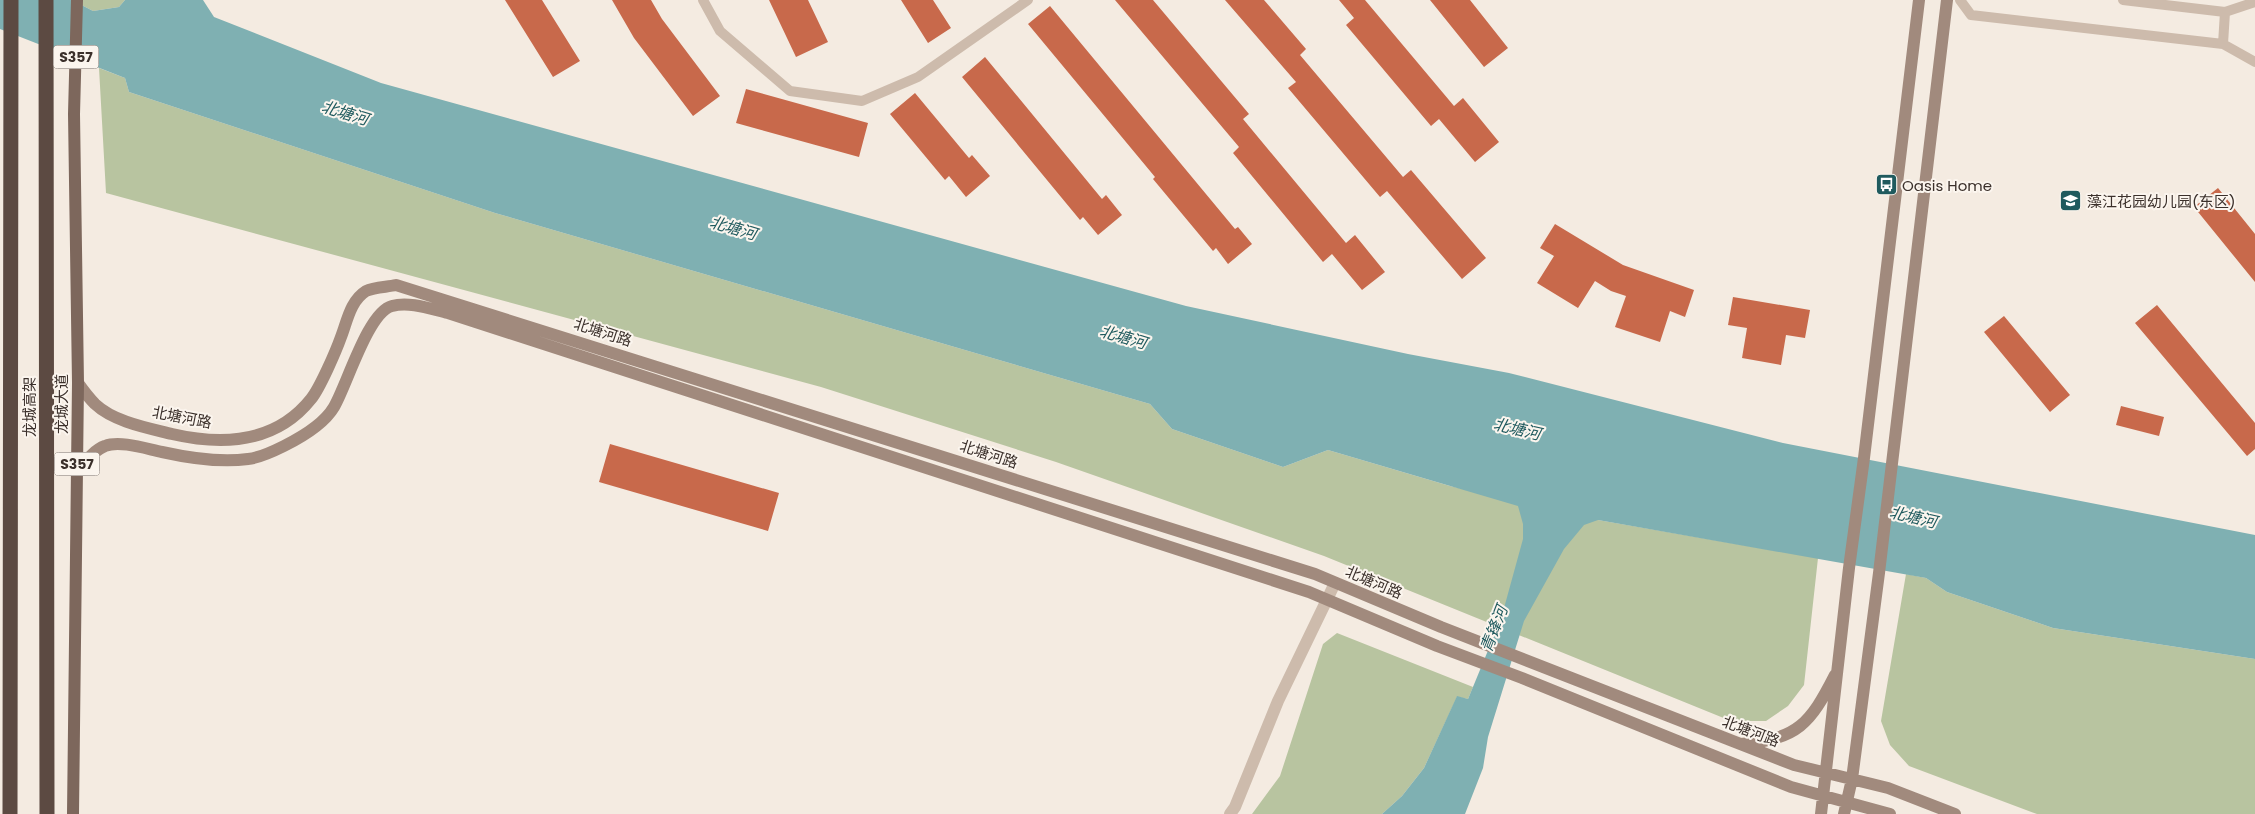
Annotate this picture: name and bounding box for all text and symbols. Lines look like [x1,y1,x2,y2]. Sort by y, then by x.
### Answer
road number: S357 [54,46,98,68]
water label: 北塘河 [319,95,374,132]
bus stop icon: Oasis Home [1874,173,1898,197]
place label: Oasis Home [1902,175,1992,196]
school or university icon: 藻江花园幼儿园(东区) [2059,189,2083,213]
place label: 藻江花园幼儿园(东区) [2087,191,2236,212]
water label: 北塘河 [707,210,762,246]
street label: 北塘河路 [571,313,635,351]
water label: 北塘河 [1097,319,1152,355]
street label: 龙城大道 [51,374,72,434]
street label: 龙城高架 [19,377,40,437]
street label: 北塘河路 [151,401,213,433]
water label: 北塘河 [1491,412,1546,446]
street label: 北塘河路 [957,435,1021,473]
road number: S357 [54,452,100,476]
water label: 北塘河 [1887,500,1942,534]
street label: 北塘河路 [1342,561,1406,603]
water label: 青锋河 [1475,600,1514,656]
street label: 北塘河路 [1719,710,1783,752]

